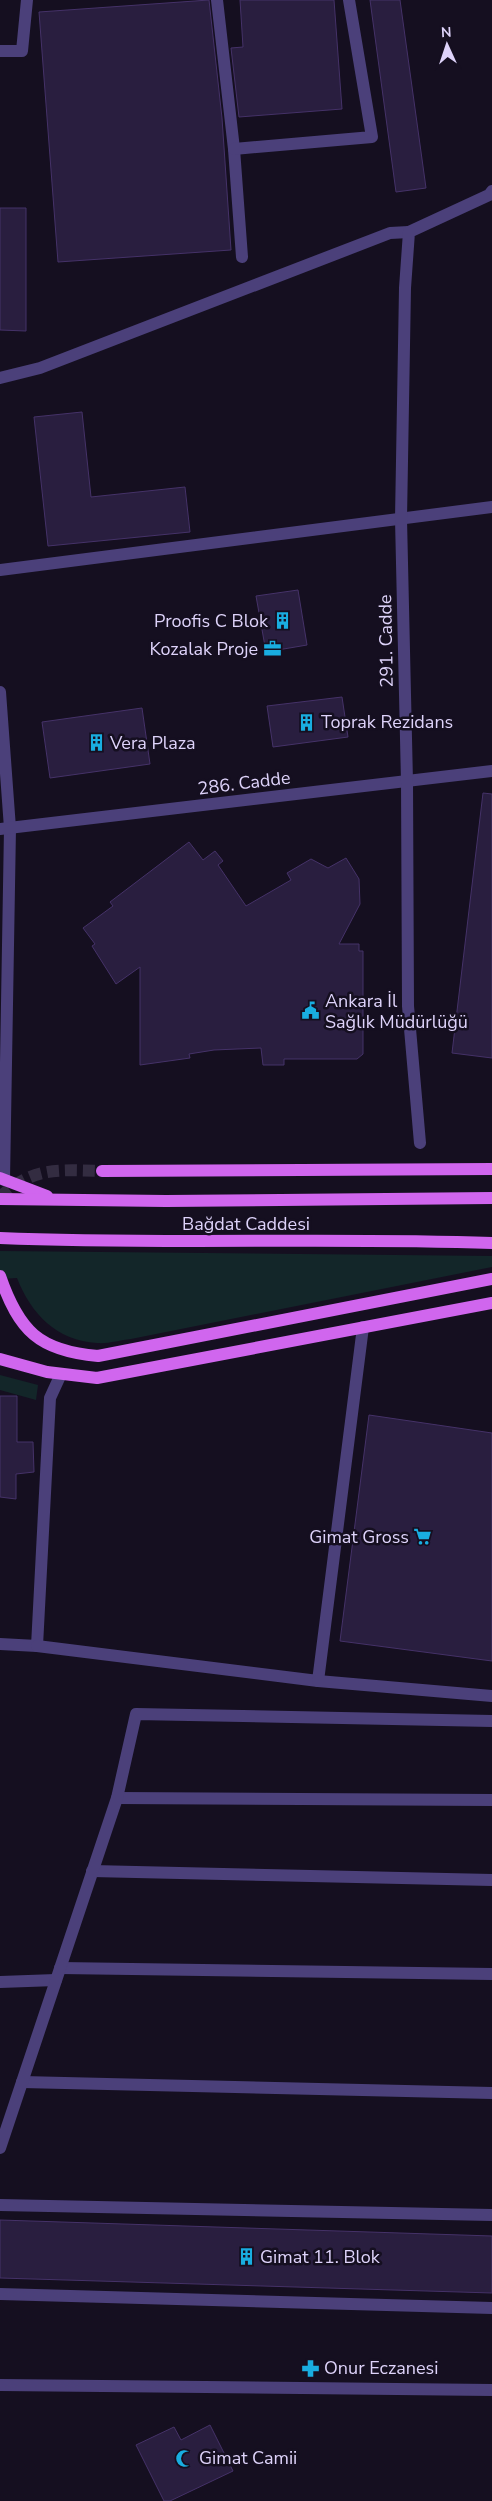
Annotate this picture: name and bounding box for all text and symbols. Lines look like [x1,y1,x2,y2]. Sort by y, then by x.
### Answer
north arrow [422,20,472,70]
text: N [441,23,452,42]
street label: 291. Cadde [373,594,399,688]
place label: Proofis C Blok [154,609,269,633]
building icon: Proofis C Blok [272,611,292,631]
place label: Kozalak Proje [149,637,258,661]
office icon: Kozalak Proje [262,639,282,659]
place label: Toprak Rezidans [321,710,453,734]
building icon: Toprak Rezidans [297,712,317,732]
place label: Vera Plaza [109,731,196,755]
building icon: Vera Plaza [86,733,106,753]
street label: 286. Cadde [196,765,292,801]
place label: Ankara İl Sağlık Müdürlüğü [325,989,468,1034]
public building icon: Ankara İl Sağlık Müdürlüğü [301,1001,321,1021]
street label: Bağdat Caddesi [182,1212,310,1236]
place label: Gimat Gross [309,1525,409,1549]
supermarket icon: Gimat Gross [413,1527,433,1547]
place label: Gimat 11. Blok [260,2245,381,2269]
building icon: Gimat 11. Blok [236,2247,256,2267]
place label: Onur Eczanesi [324,2356,438,2380]
pharmacy icon: Onur Eczanesi [300,2358,320,2378]
place label: Gimat Camii [199,2446,297,2470]
mosque icon: Gimat Camii [175,2448,195,2468]

